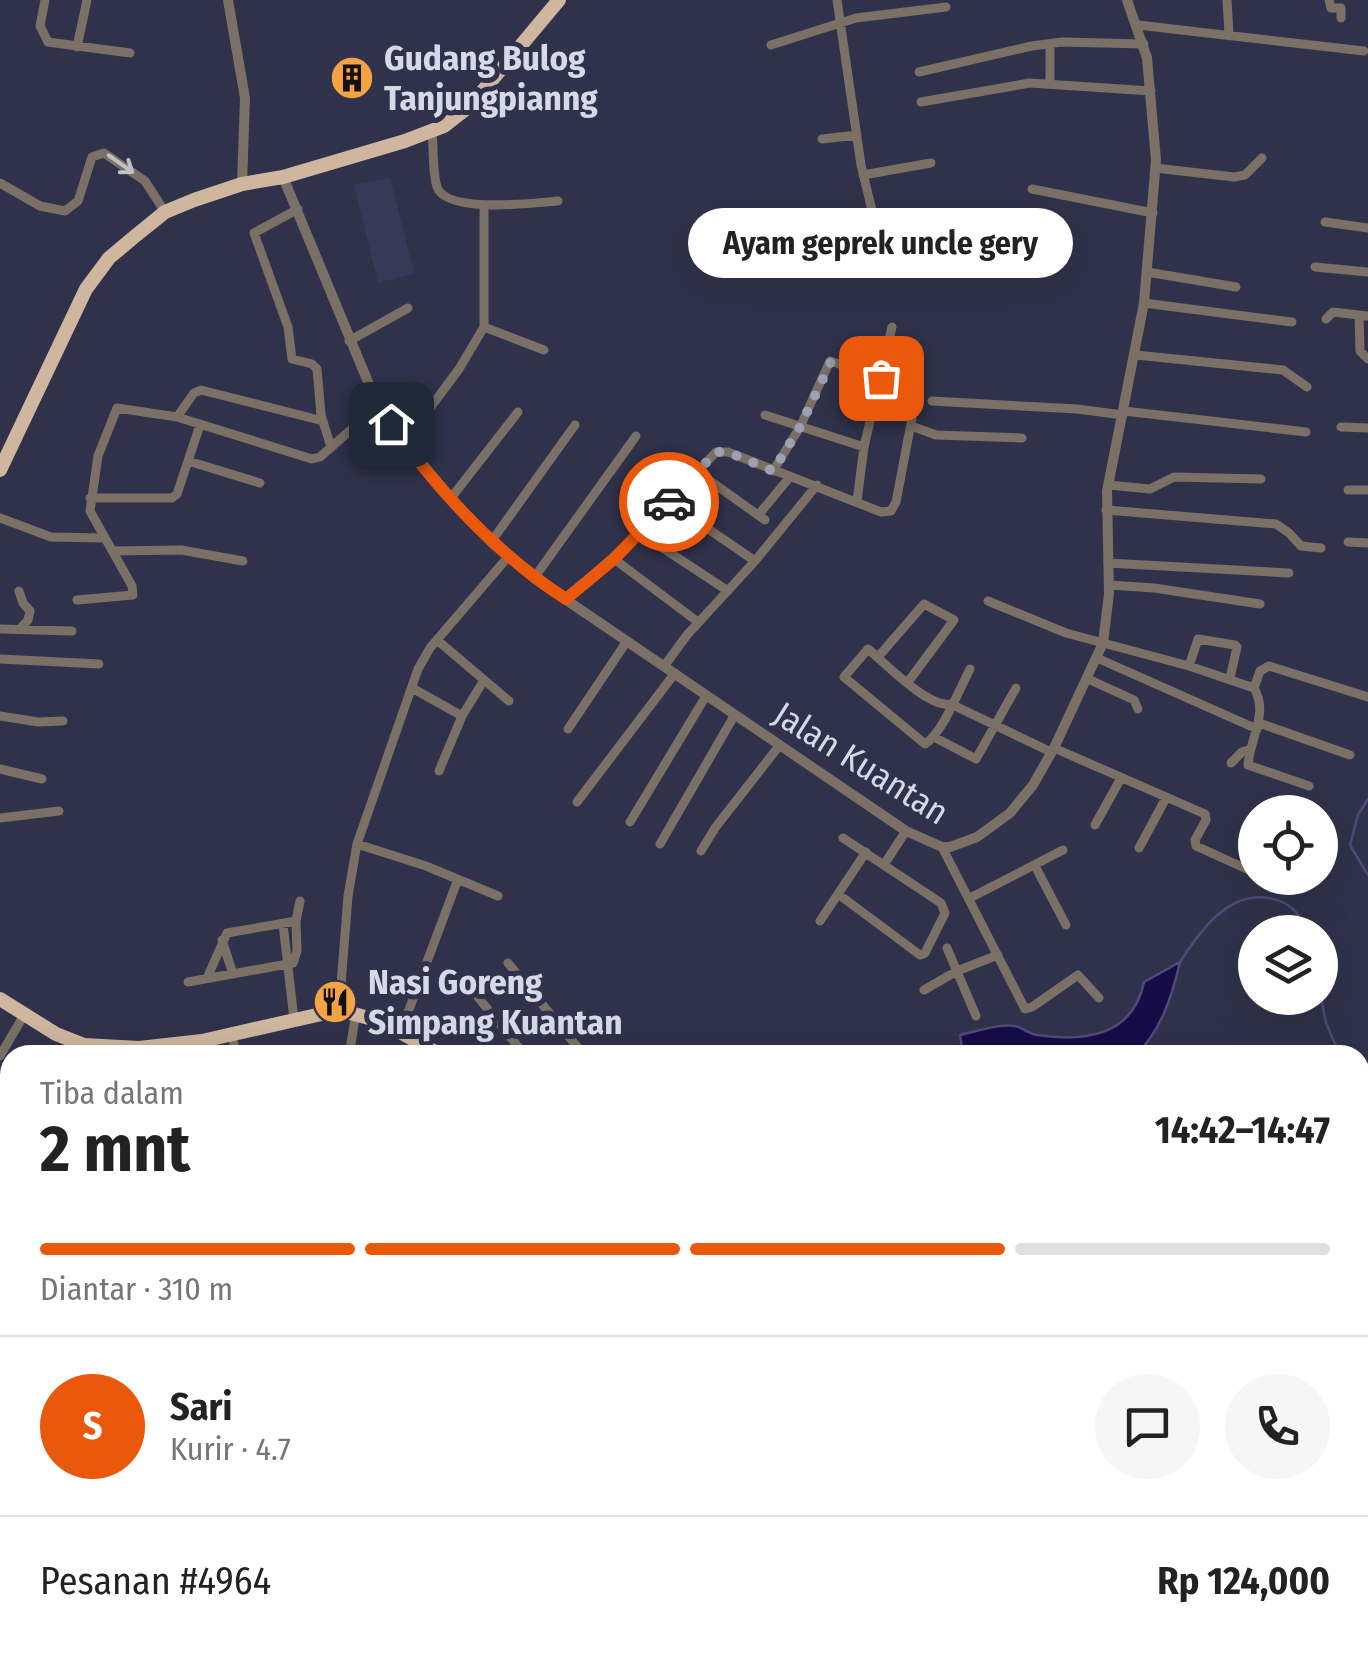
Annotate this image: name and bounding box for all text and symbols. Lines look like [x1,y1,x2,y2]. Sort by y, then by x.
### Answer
place label: Gudang Bulog Tanjungpianng [384,37,598,119]
building icon: Gudang Bulog Tanjungpianng [329,55,375,101]
one-way arrow [106,153,134,174]
callout: Ayam geprek uncle gery [688,208,1074,278]
text: Ayam geprek uncle gery [723,224,1038,262]
pin [839,336,924,421]
icon: bag [854,351,909,406]
pin [349,382,434,467]
icon: home [364,397,419,452]
courier [619,452,719,552]
icon: car [642,475,697,530]
street label: Jalan Kuantan [766,693,956,833]
map controls [1238,795,1338,1015]
button: locate [1238,795,1338,895]
button: layers [1238,915,1338,1015]
place label: Nasi Goreng Simpang Kuantan [368,961,623,1043]
restaurant icon: Nasi Goreng Simpang Kuantan [312,979,358,1025]
text: Tiba dalam [40,1074,184,1112]
text: 14:42–14:47 [1155,1107,1330,1153]
text: 2 mnt [40,1110,190,1188]
text: Diantar · 310 m [40,1270,233,1308]
button: chat [1095,1374,1200,1479]
button: phone [1225,1374,1330,1479]
text: Sari [170,1384,232,1430]
text: S [83,1403,102,1449]
text: Kurir · 4.7 [170,1430,291,1468]
text: Pesanan #4964 [40,1558,271,1604]
text: Rp 124,000 [1157,1558,1330,1604]

